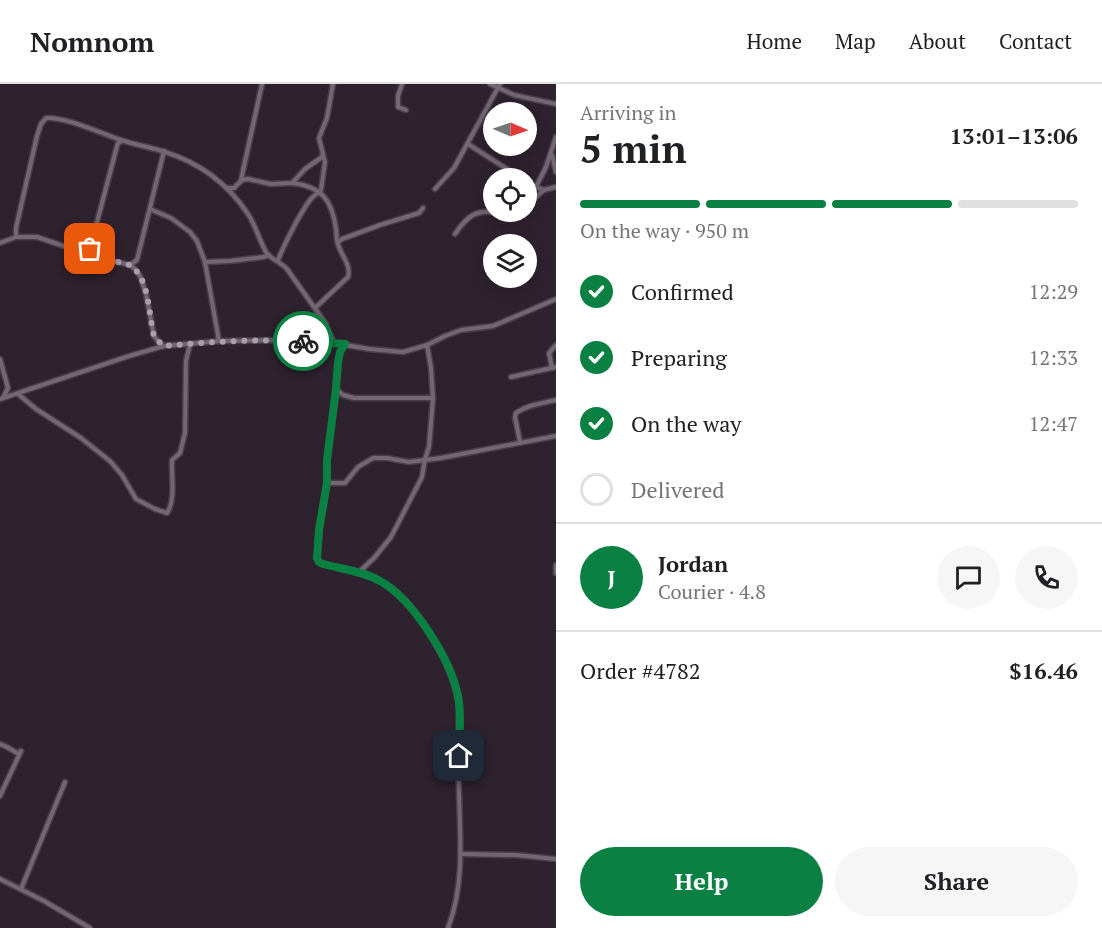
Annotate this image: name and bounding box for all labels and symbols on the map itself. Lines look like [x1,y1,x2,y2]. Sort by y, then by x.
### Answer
north arrow [483,102,537,156]
pin [64,223,115,274]
courier [273,311,333,371]
pin [433,730,484,781]

